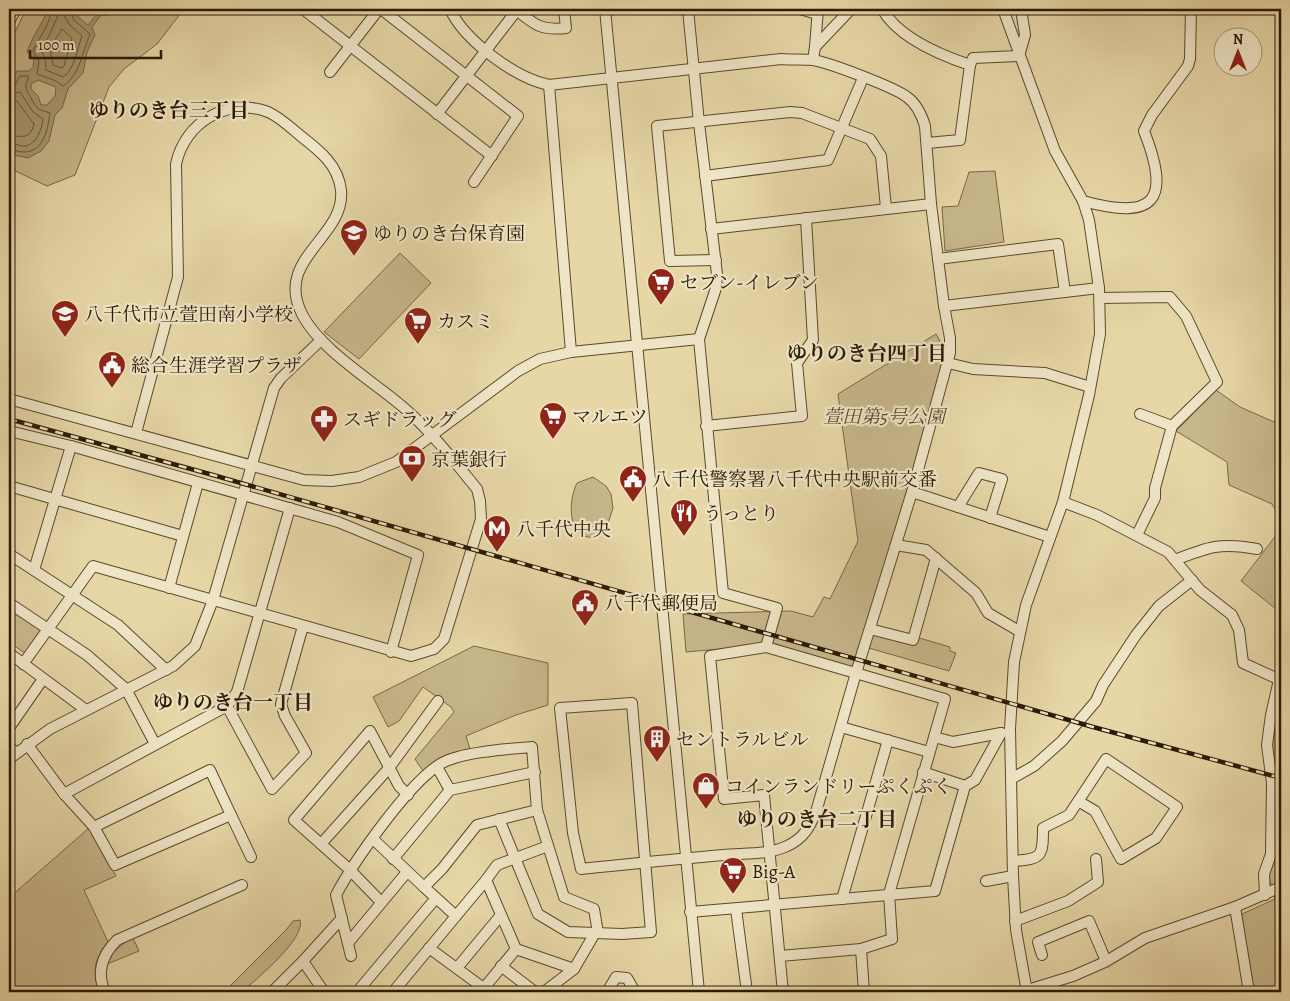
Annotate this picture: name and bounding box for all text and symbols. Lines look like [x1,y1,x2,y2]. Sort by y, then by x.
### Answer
scale bar [30,28,161,60]
north arrow [1212,28,1262,78]
text: N [1233,30,1243,49]
text: 100 m [38,35,75,55]
district label: ゆりのき台三丁目 [89,97,249,124]
school or university icon: ゆりのき台保育園 [339,218,369,257]
place label: ゆりのき台保育園 [373,221,525,247]
supermarket icon: セブン-イレブン [646,267,676,306]
place label: セブン-イレブン [680,270,819,296]
school or university icon: 八千代市立萱田南小学校 [50,299,80,338]
place label: 八千代市立萱田南小学校 [84,302,293,328]
supermarket icon: カスミ [403,306,433,345]
place label: カスミ [437,309,494,335]
district label: ゆりのき台四丁目 [787,340,947,367]
public building icon: 総合生涯学習プラザ [97,350,127,389]
place label: 総合生涯学習プラザ [131,353,302,379]
supermarket icon: マルエツ [538,401,568,440]
pharmacy icon: スギドラッグ [309,404,339,443]
place label: マルエツ [572,404,648,430]
park label: 萱田第5号公園 [823,404,948,430]
place label: スギドラッグ [343,407,457,433]
bank icon: 京葉銀行 [397,444,427,483]
place label: 京葉銀行 [431,447,507,473]
public building icon: 八千代警察署八千代中央駅前交番 [618,464,648,503]
place label: 八千代警察署八千代中央駅前交番 [652,467,937,493]
restaurant icon: うっとり [669,498,699,537]
place label: うっとり [703,501,779,527]
metro station icon: 八千代中央 [482,514,512,553]
place label: 八千代中央 [516,517,611,543]
public building icon: 八千代郵便局 [570,588,600,627]
place label: 八千代郵便局 [604,591,718,617]
district label: ゆりのき台一丁目 [153,689,313,716]
building icon: セントラルビル [642,724,672,763]
place label: セントラルビル [676,727,808,753]
shop icon: コインランドリーぷくぷく [691,771,721,810]
place label: コインランドリーぷくぷく [725,774,952,800]
district label: ゆりのき台二丁目 [737,806,897,833]
supermarket icon: Big-A [718,856,748,895]
place label: Big-A [752,859,796,885]

